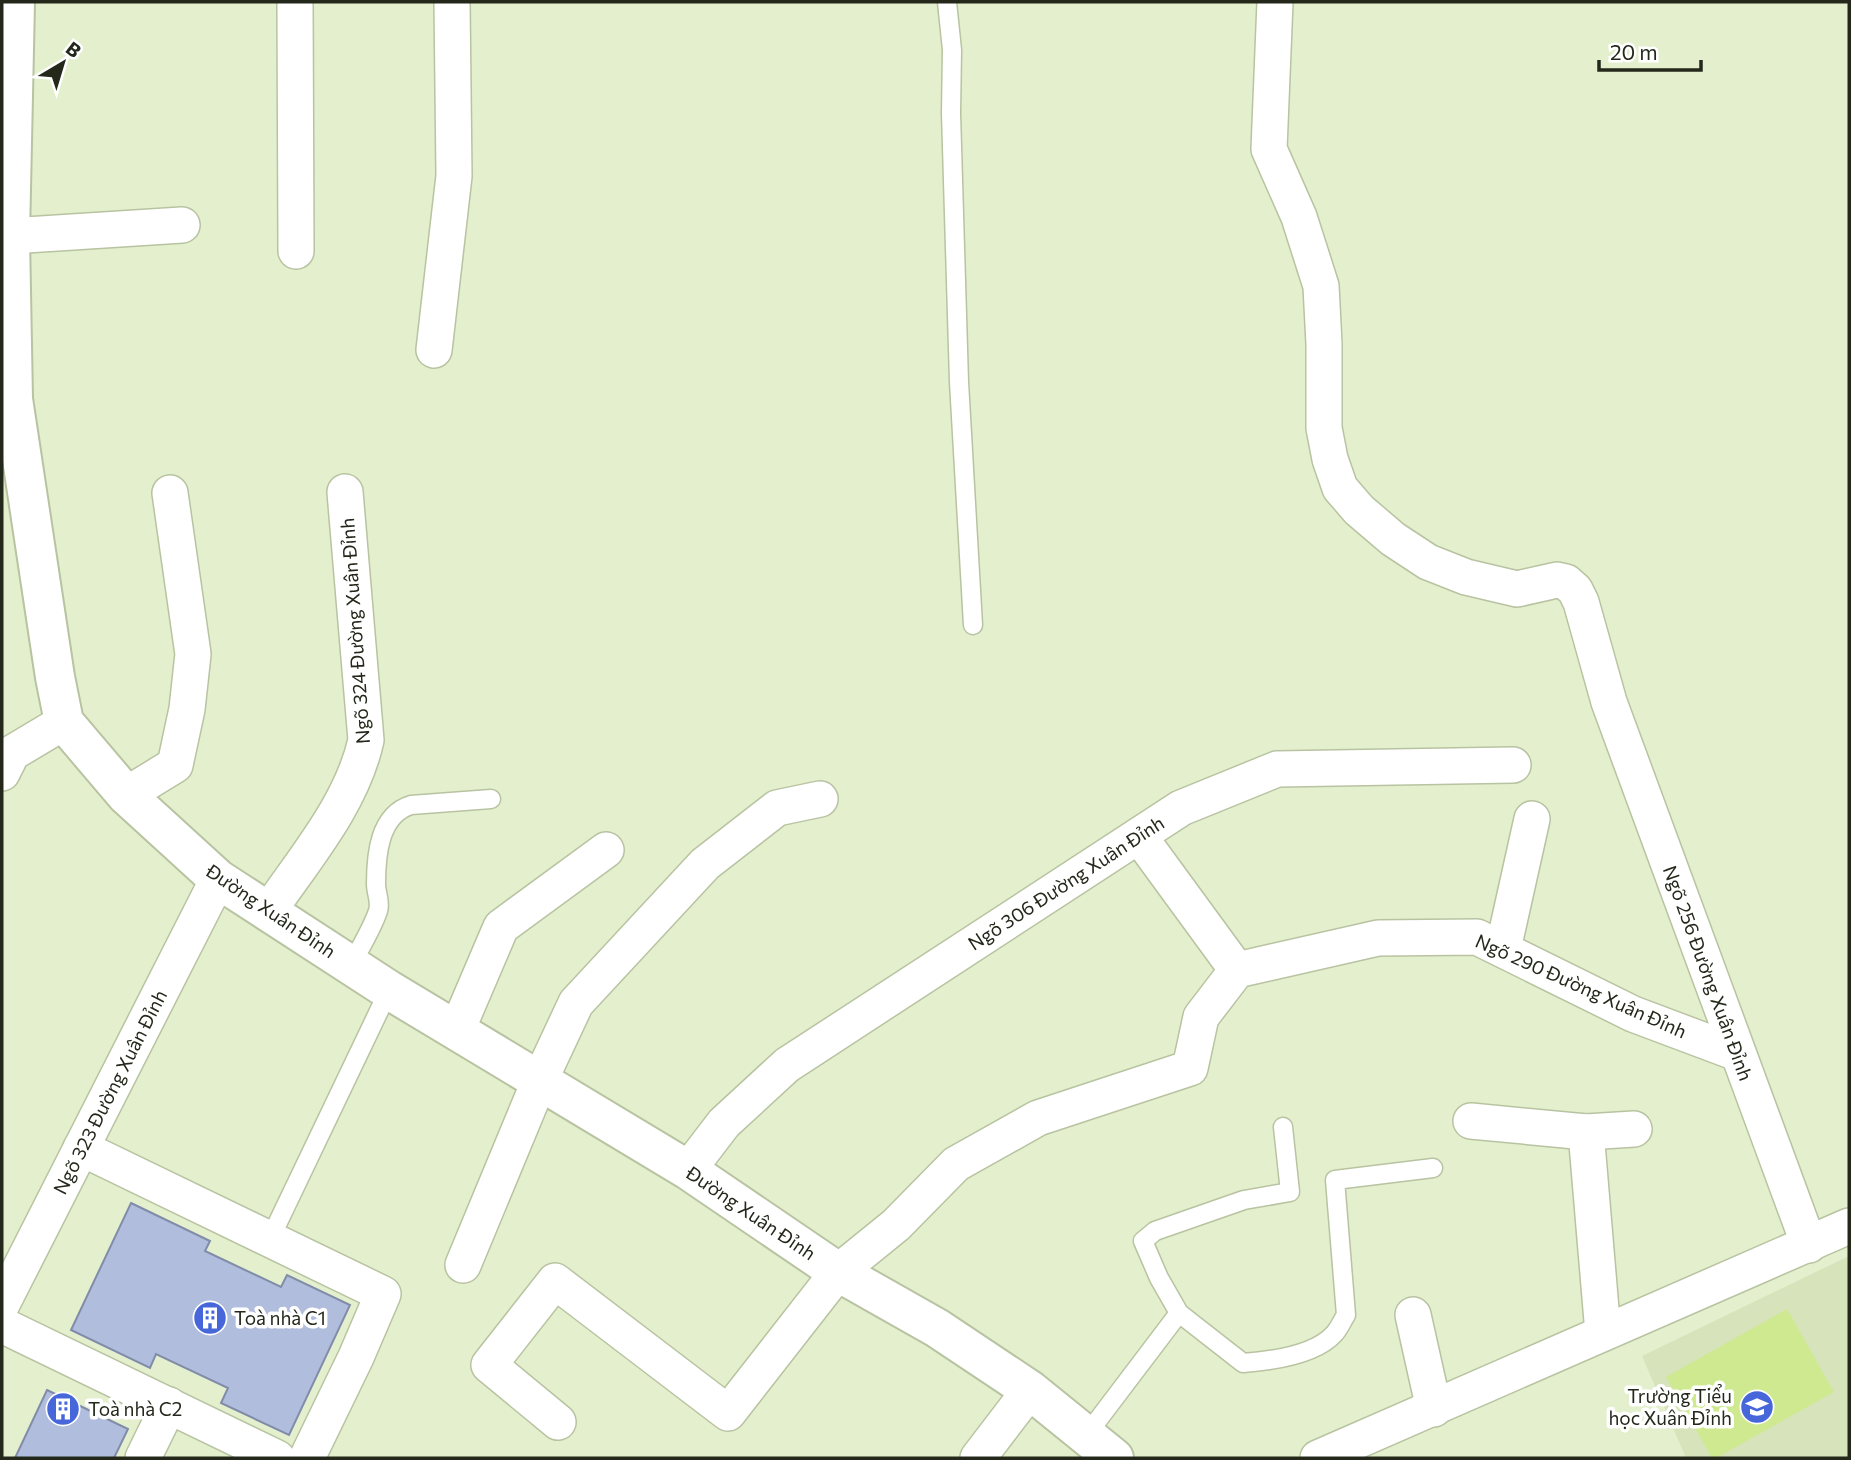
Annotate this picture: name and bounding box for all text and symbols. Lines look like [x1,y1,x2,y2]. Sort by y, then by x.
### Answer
north arrow [28,28,98,98]
scale bar [1599,28,1700,72]
text: B [62,36,86,62]
text: 20 m [1610,39,1658,64]
street label: Ngõ 324 Đường Xuân Đỉnh [335,517,374,745]
street label: Ngõ 306 Đường Xuân Đỉnh [963,811,1168,955]
street label: Đường Xuân Đỉnh [201,858,340,962]
street label: Ngõ 256 Đường Xuân Đỉnh [1659,862,1758,1084]
street label: Ngõ 290 Đường Xuân Đỉnh [1472,929,1690,1043]
street label: Ngõ 323 Đường Xuân Đỉnh [48,986,171,1198]
street label: Đường Xuân Đỉnh [681,1160,820,1264]
building icon: Toà nhà C1 [191,1299,229,1337]
place label: Toà nhà C1 [234,1306,326,1329]
place label: Trường Tiểu học Xuân Đỉnh [1608,1384,1732,1429]
school or university icon: Trường Tiểu học Xuân Đỉnh [1738,1388,1776,1426]
building icon: Toà nhà C2 [44,1390,82,1428]
place label: Toà nhà C2 [88,1397,182,1420]

